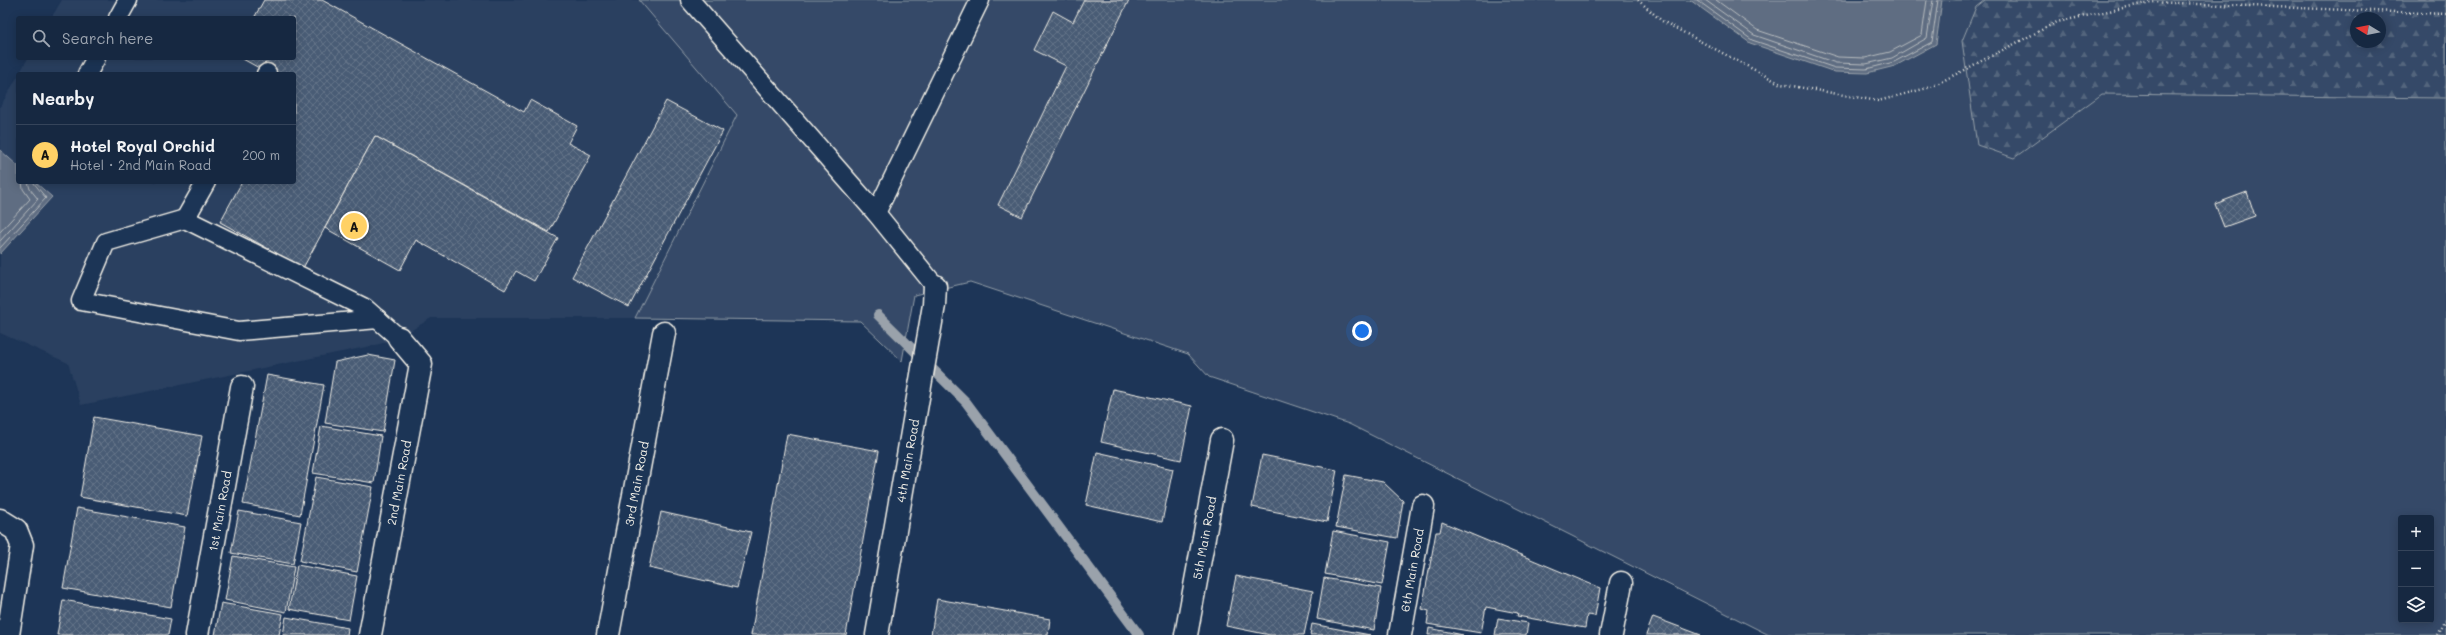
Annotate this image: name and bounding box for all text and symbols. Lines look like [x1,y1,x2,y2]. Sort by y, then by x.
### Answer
north arrow [2350,12,2386,48]
search box [16,16,296,60]
icon: search [30,27,52,49]
text: Search here [62,28,153,48]
text: Nearby [32,87,94,109]
text: Hotel Royal Orchid [70,136,215,156]
text: A [40,146,50,163]
text: 200 m [242,146,280,163]
text: Hotel · 2nd Main Road [70,156,211,173]
pin: A [341,211,367,241]
your location [1352,321,1372,341]
street label: 4th Main Road [892,417,922,503]
street label: 2nd Main Road [383,439,415,526]
street label: 3rd Main Road [620,440,652,527]
street label: 1st Main Road [204,469,235,553]
street label: 5th Main Road [1188,494,1220,580]
map controls [2398,515,2434,623]
button: + [2398,515,2434,551]
street label: 6th Main Road [1396,527,1427,613]
button: − [2398,551,2434,587]
button: layers [2398,587,2434,623]

